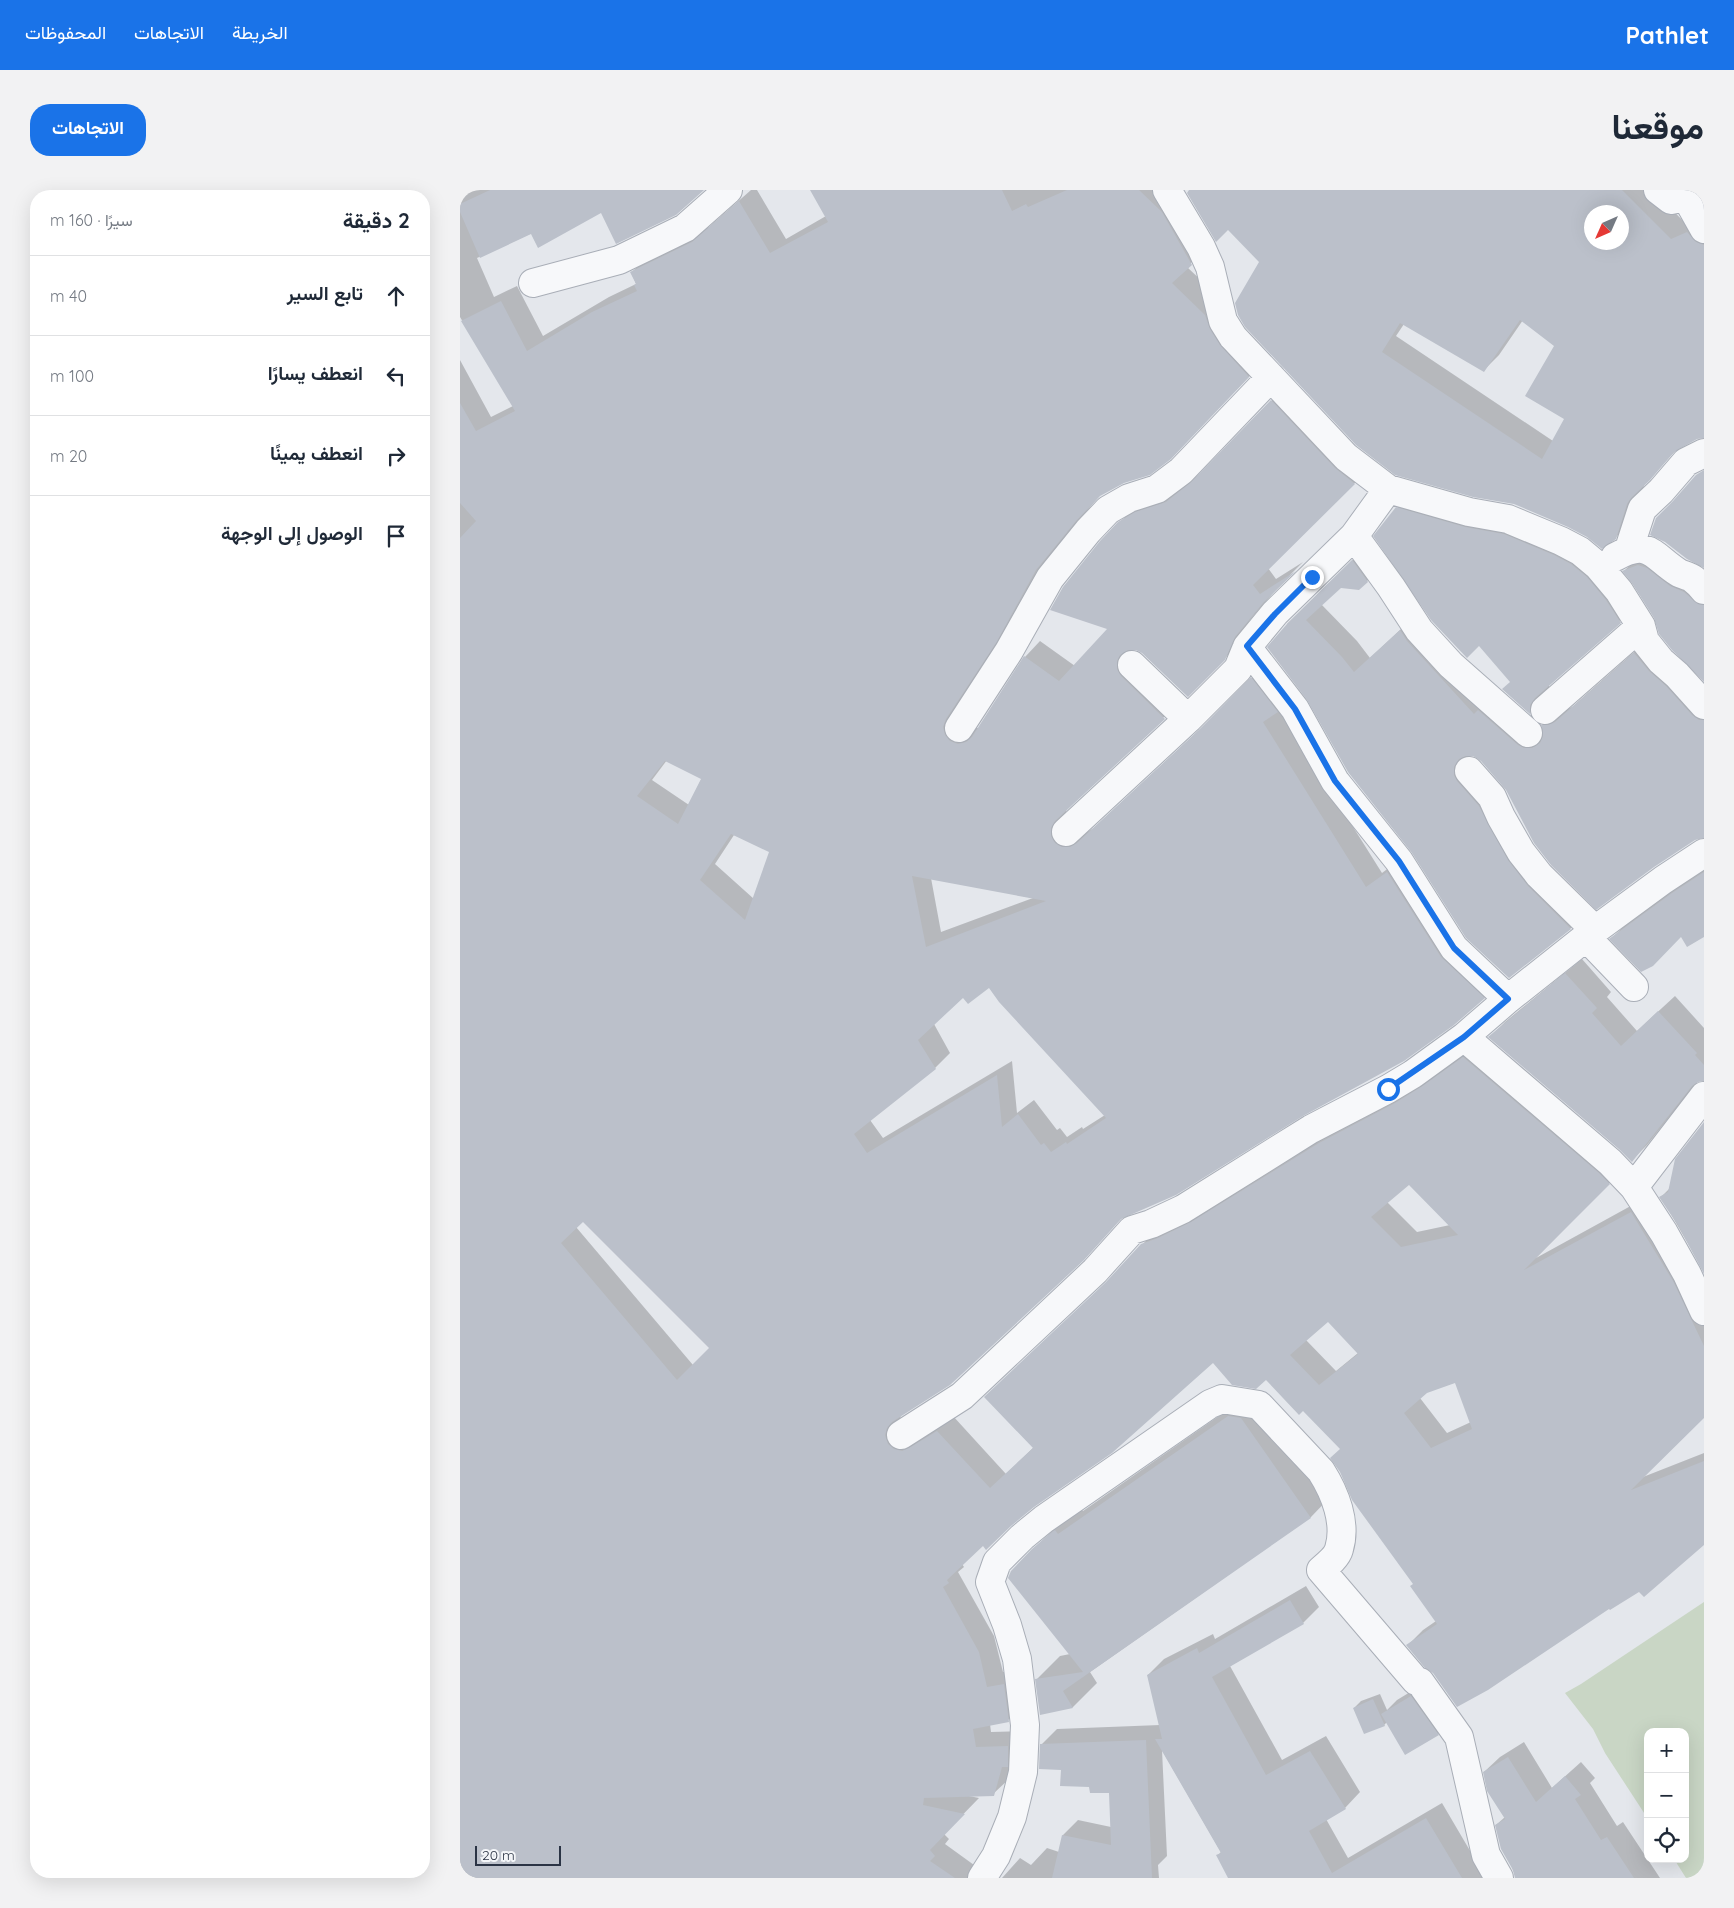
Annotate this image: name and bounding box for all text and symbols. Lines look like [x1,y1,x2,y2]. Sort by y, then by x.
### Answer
text: Pathlet [1625,20,1709,50]
text: المحفوظات [25,21,106,44]
text: الاتجاهات [134,21,204,44]
text: الخريطة [232,21,288,44]
button: الاتجاهات [30,104,146,156]
text: موقعنا [1611,104,1704,148]
north arrow [1584,205,1629,250]
text: 2 دقيقة [343,207,410,233]
text: سيرًا · 160 m [50,210,133,230]
text: تابع السير [287,281,363,305]
icon: ahead [382,282,410,310]
text: 40 m [50,286,87,306]
text: انعطف يسارًا [268,361,363,385]
icon: left [382,362,410,390]
text: 100 m [50,366,94,386]
text: انعطف يمينًا [270,441,363,465]
icon: right [382,442,410,470]
text: 20 m [50,446,87,466]
text: الوصول إلى الوجهة [221,521,363,545]
icon: arrive [382,522,410,550]
route end [1301,566,1324,589]
route start [1377,1078,1400,1101]
map controls [1644,1728,1689,1863]
button: + [1644,1728,1689,1773]
button: − [1644,1773,1689,1818]
button: locate [1644,1818,1689,1863]
scale bar [475,1843,561,1866]
text: 20 m [482,1846,515,1864]

